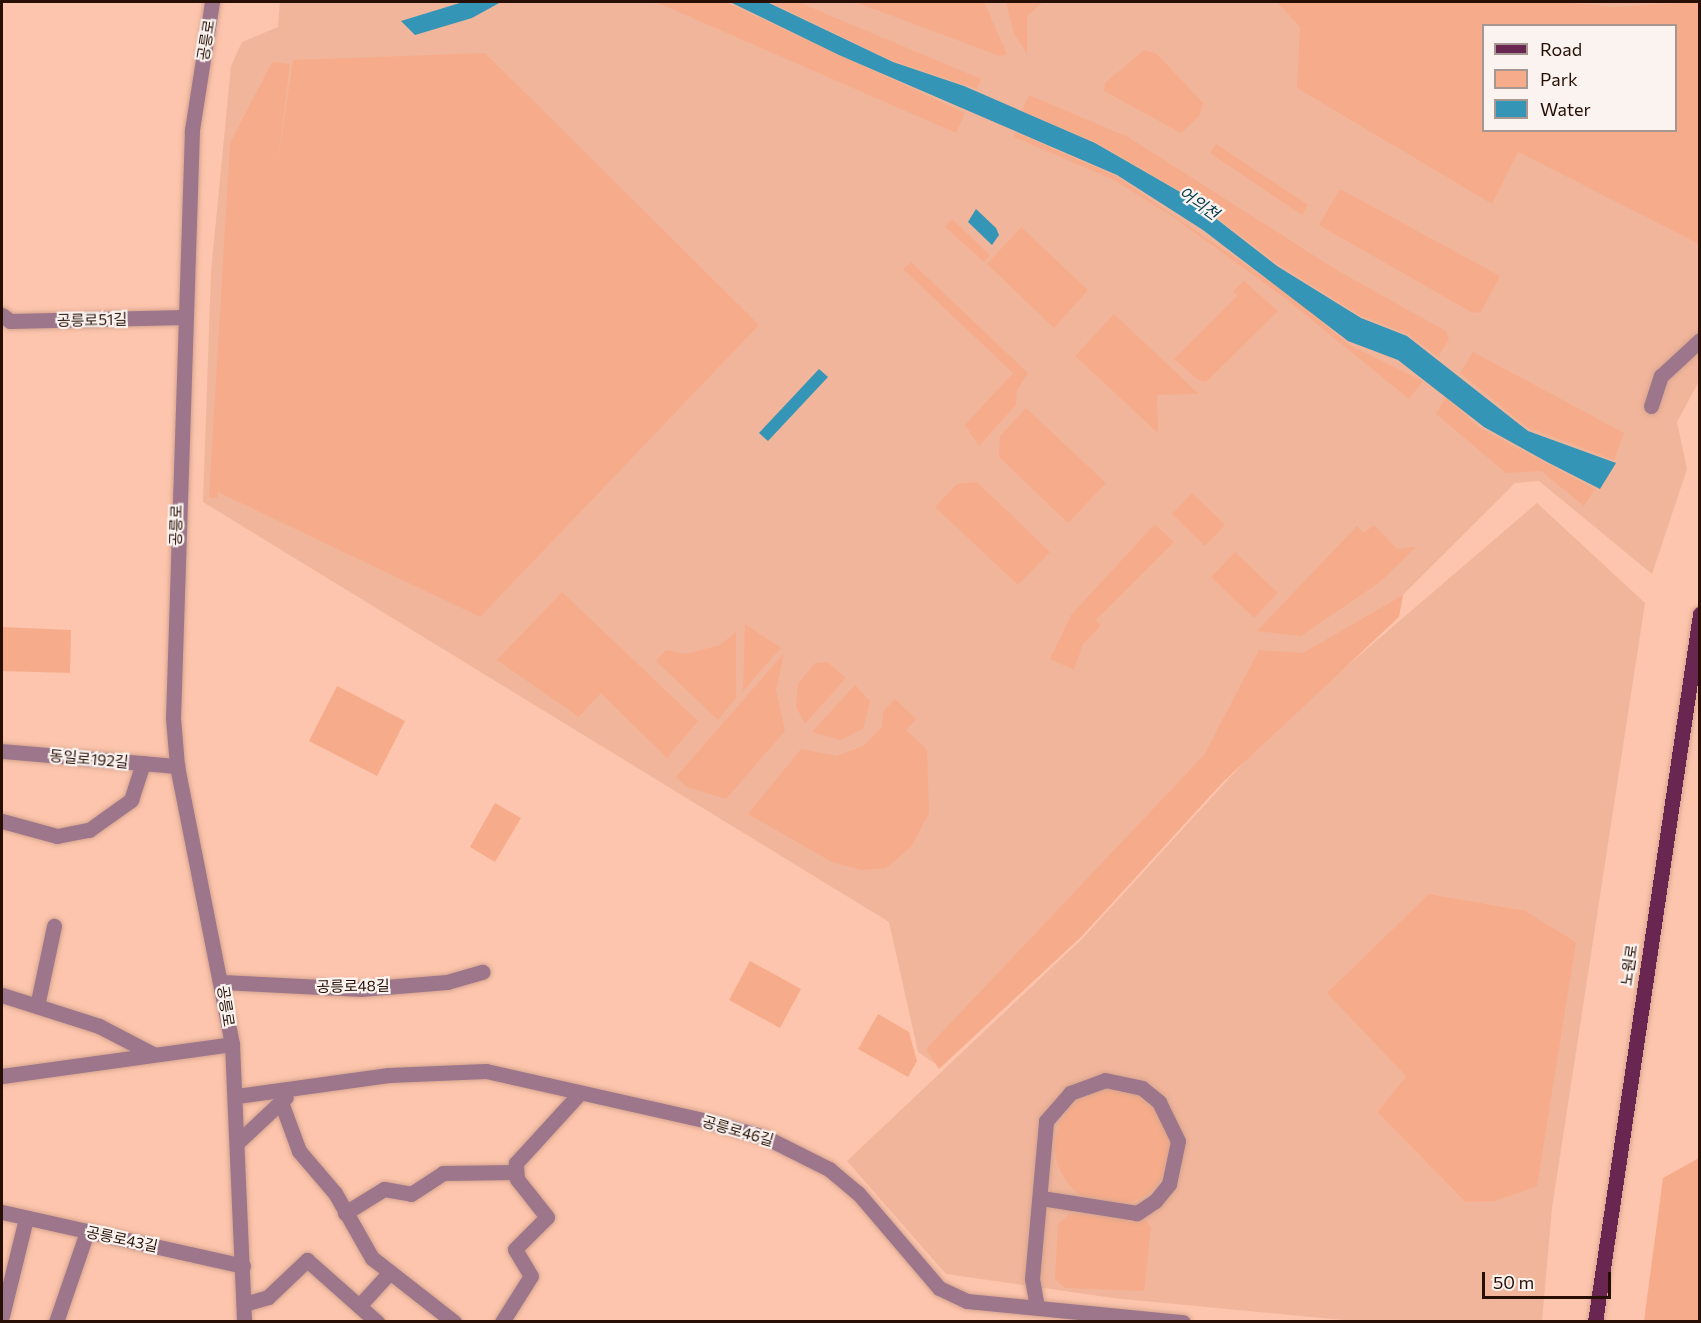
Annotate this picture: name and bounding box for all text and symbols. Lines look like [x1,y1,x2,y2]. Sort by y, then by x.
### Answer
street label: 공릉로 [194,18,218,62]
legend [1482,24,1677,132]
text: Road [1540,38,1582,60]
text: Park [1540,68,1578,90]
text: Water [1540,98,1591,120]
water label: 어의천 [1175,182,1223,224]
street label: 공릉로51길 [57,310,127,330]
street label: 공릉로 [167,504,185,546]
street label: 동일로192길 [49,747,129,771]
street label: 노원로 [1617,943,1641,987]
street label: 공릉로48길 [316,976,390,996]
street label: 공릉로 [214,984,238,1028]
street label: 공릉로46길 [700,1112,776,1150]
street label: 공릉로43길 [85,1223,159,1255]
scale bar [1485,1260,1614,1298]
text: 50 m [1493,1271,1534,1293]

